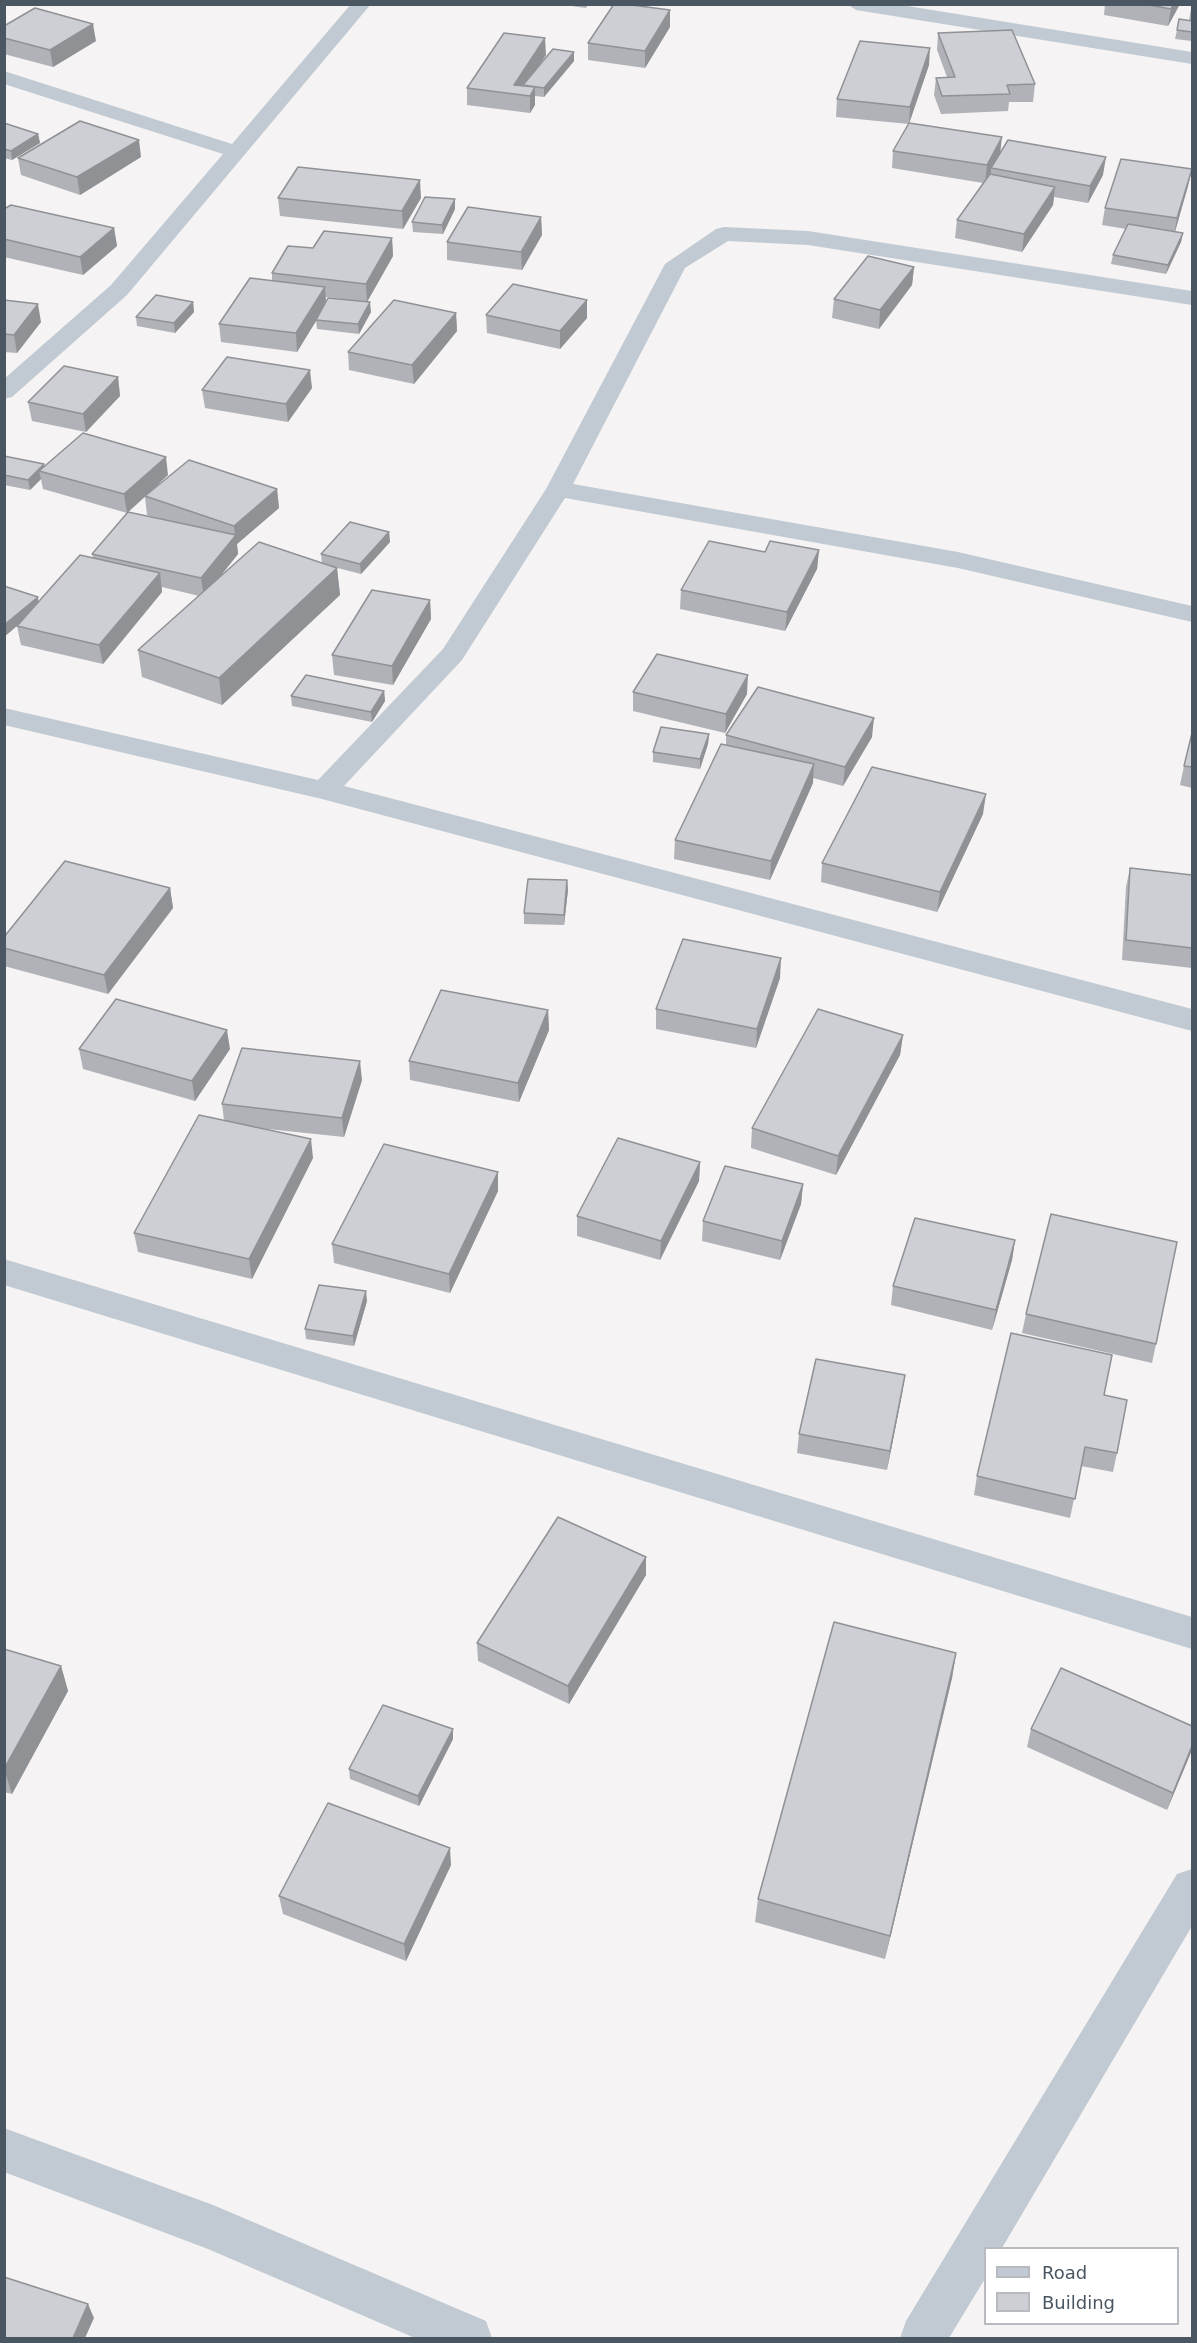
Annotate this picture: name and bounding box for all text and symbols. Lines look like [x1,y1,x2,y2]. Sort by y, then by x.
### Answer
legend [984,2247,1179,2325]
text: Road [1042,2262,1087,2283]
text: Building [1042,2292,1115,2313]

